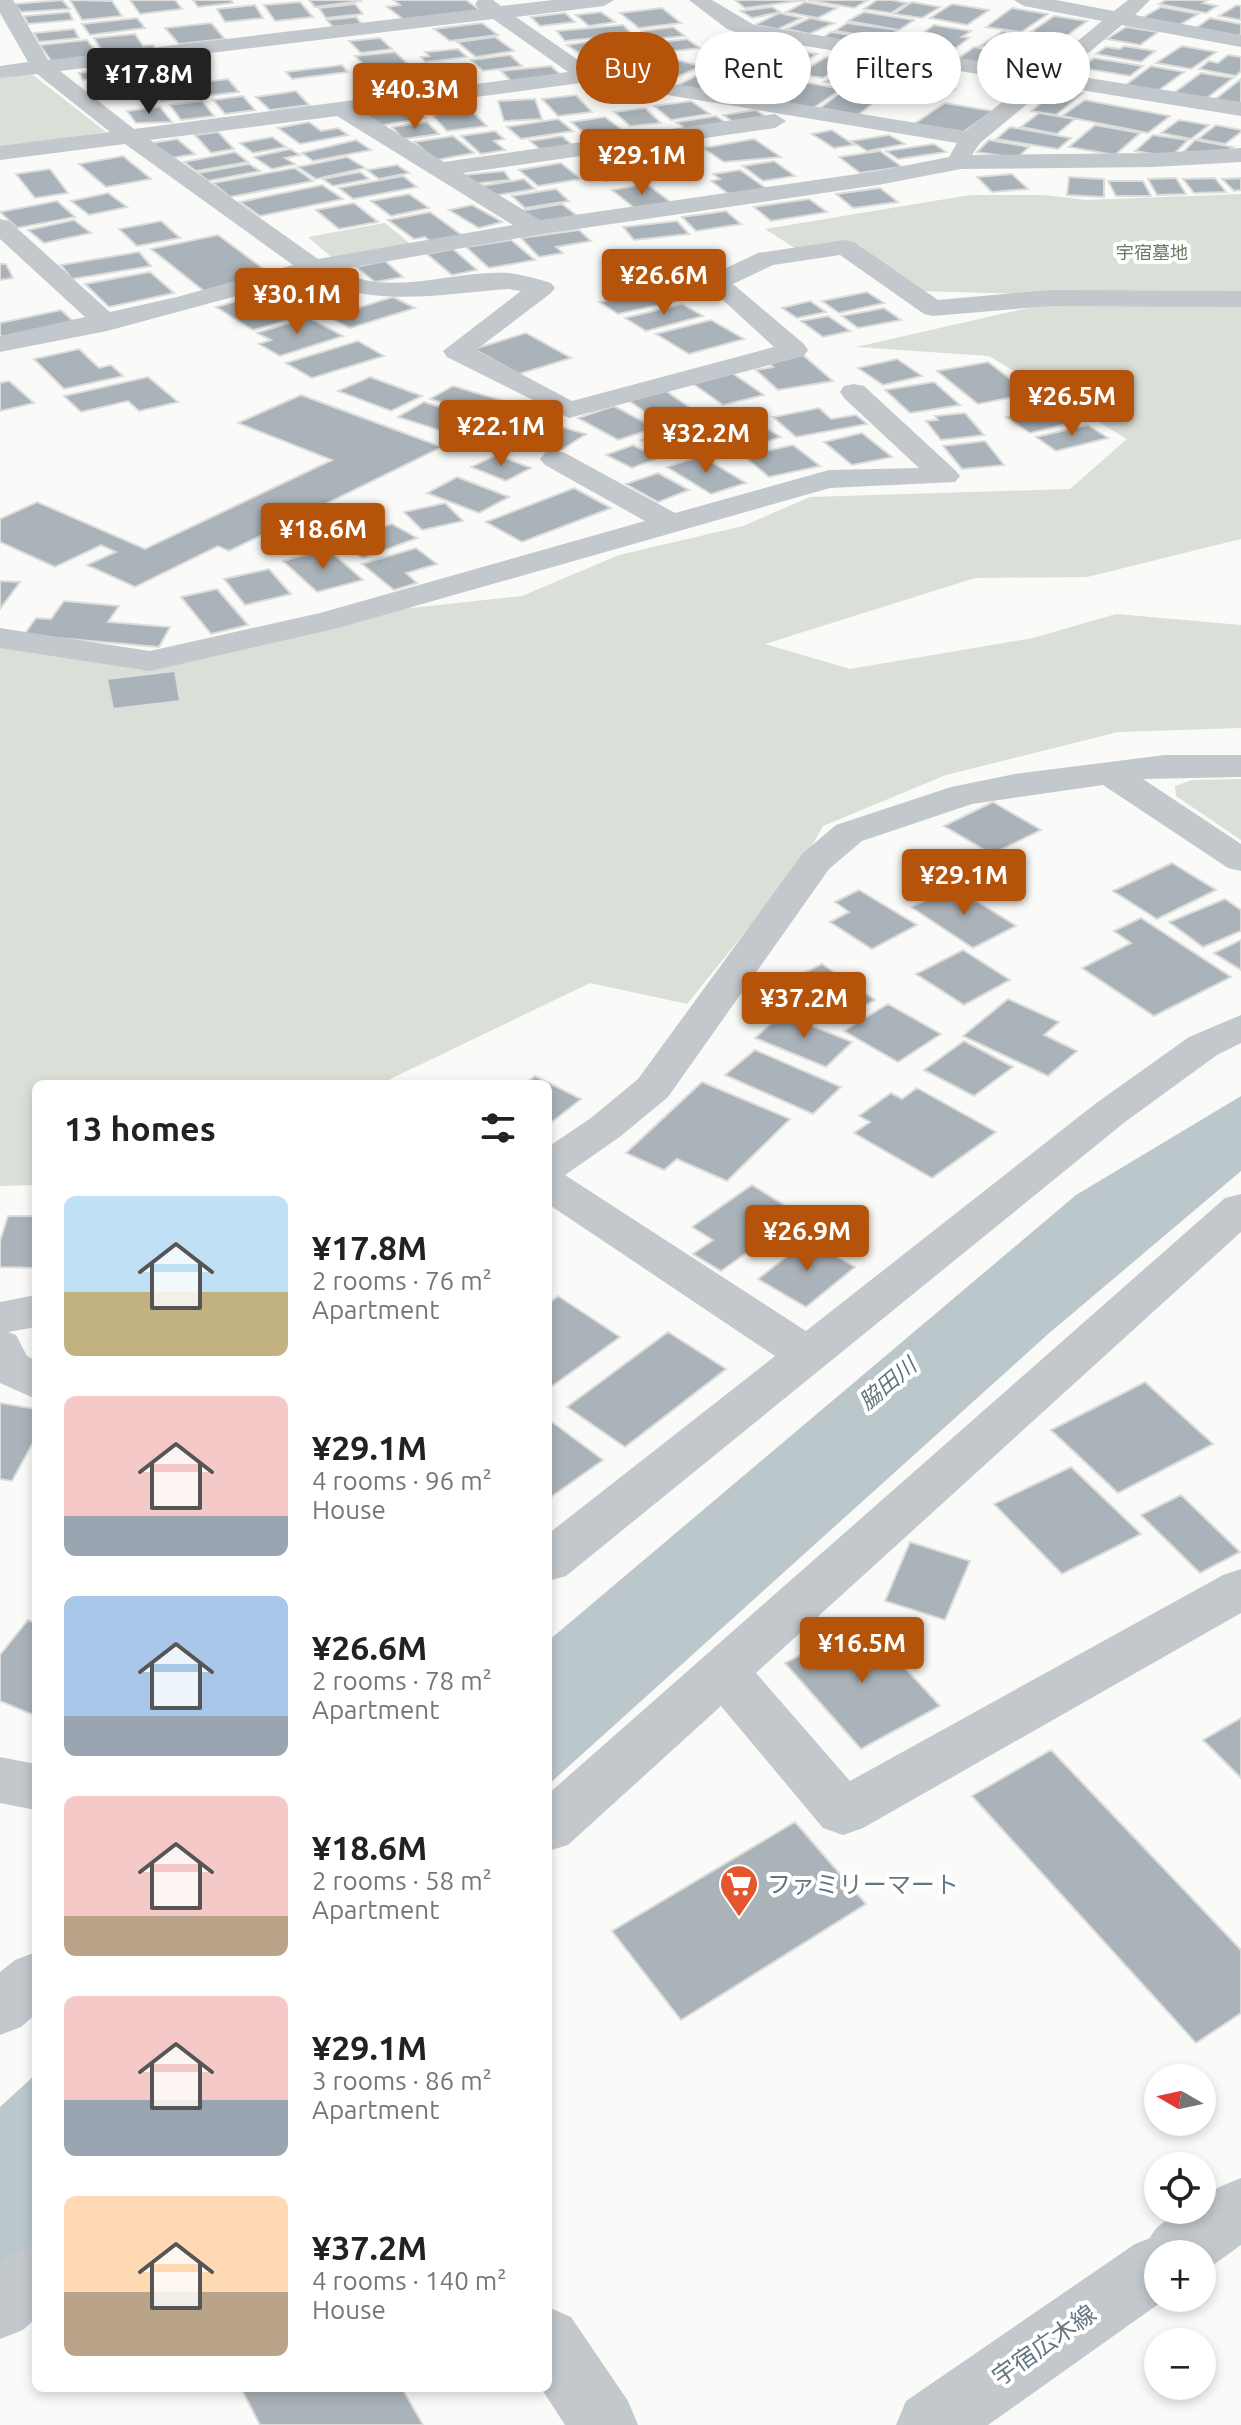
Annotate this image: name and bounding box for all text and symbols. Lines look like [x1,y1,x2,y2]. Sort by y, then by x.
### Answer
chip: Buy [576,32,679,104]
chip: Rent [695,32,811,104]
chip: Filters [827,32,961,104]
chip: New [977,32,1090,104]
pin: ¥17.8M [84,48,214,116]
text: ¥17.8M [105,59,193,88]
pin: ¥40.3M [350,63,480,131]
text: ¥40.3M [371,74,459,103]
pin: ¥29.1M [577,129,707,197]
text: ¥29.1M [598,140,686,169]
park label: 宇宿墓地 [1116,242,1188,262]
pin: ¥26.6M [599,249,729,317]
text: ¥26.6M [620,260,708,289]
pin: ¥30.1M [232,268,362,336]
text: ¥30.1M [253,279,341,308]
pin: ¥26.5M [1007,370,1137,438]
text: ¥26.5M [1028,381,1116,410]
pin: ¥22.1M [436,400,566,468]
pin: ¥32.2M [641,407,771,475]
text: ¥22.1M [457,411,545,440]
text: ¥32.2M [662,418,750,447]
pin: ¥18.6M [258,503,388,571]
text: ¥18.6M [279,514,367,543]
pin: ¥29.1M [899,849,1029,917]
text: ¥29.1M [920,860,1008,889]
pin: ¥37.2M [739,972,869,1040]
text: ¥37.2M [760,983,848,1012]
icon: filters [476,1106,520,1150]
text: 13 homes [64,1109,216,1147]
pin: ¥26.9M [742,1205,872,1273]
text: ¥26.9M [763,1216,851,1245]
icon: home [128,1228,224,1324]
text: ¥17.8M [312,1228,427,1266]
text: 2 rooms · 76 m² [312,1266,492,1295]
text: Apartment [312,1295,439,1324]
water label: 脇田川 [854,1351,922,1414]
icon: home [128,1428,224,1524]
text: ¥29.1M [312,1428,427,1466]
text: 4 rooms · 96 m² [312,1466,492,1495]
text: House [312,1495,386,1524]
pin: ¥16.5M [797,1617,927,1685]
icon: home [128,1628,224,1724]
text: ¥26.6M [312,1628,427,1666]
text: ¥16.5M [818,1628,906,1657]
text: 2 rooms · 78 m² [312,1666,492,1695]
text: Apartment [312,1695,439,1724]
icon: home [128,1828,224,1924]
text: ¥18.6M [312,1828,427,1866]
supermarket icon: ファミリーマート [718,1863,760,1918]
text: 2 rooms · 58 m² [312,1866,492,1895]
place label: ファミリーマート [767,1871,959,1898]
text: Apartment [312,1895,439,1924]
icon: home [128,2028,224,2124]
text: ¥29.1M [312,2028,427,2066]
north arrow [1144,2064,1216,2136]
map controls [1144,2064,1216,2400]
text: 3 rooms · 86 m² [312,2066,492,2095]
text: Apartment [312,2095,439,2124]
button: locate [1144,2152,1216,2224]
icon: home [128,2228,224,2324]
text: ¥37.2M [312,2228,427,2266]
button: + [1144,2240,1216,2312]
text: 4 rooms · 140 m² [312,2266,507,2295]
text: House [312,2295,386,2324]
street label: 宇宿広木線 [987,2300,1101,2390]
button: − [1144,2328,1216,2400]

